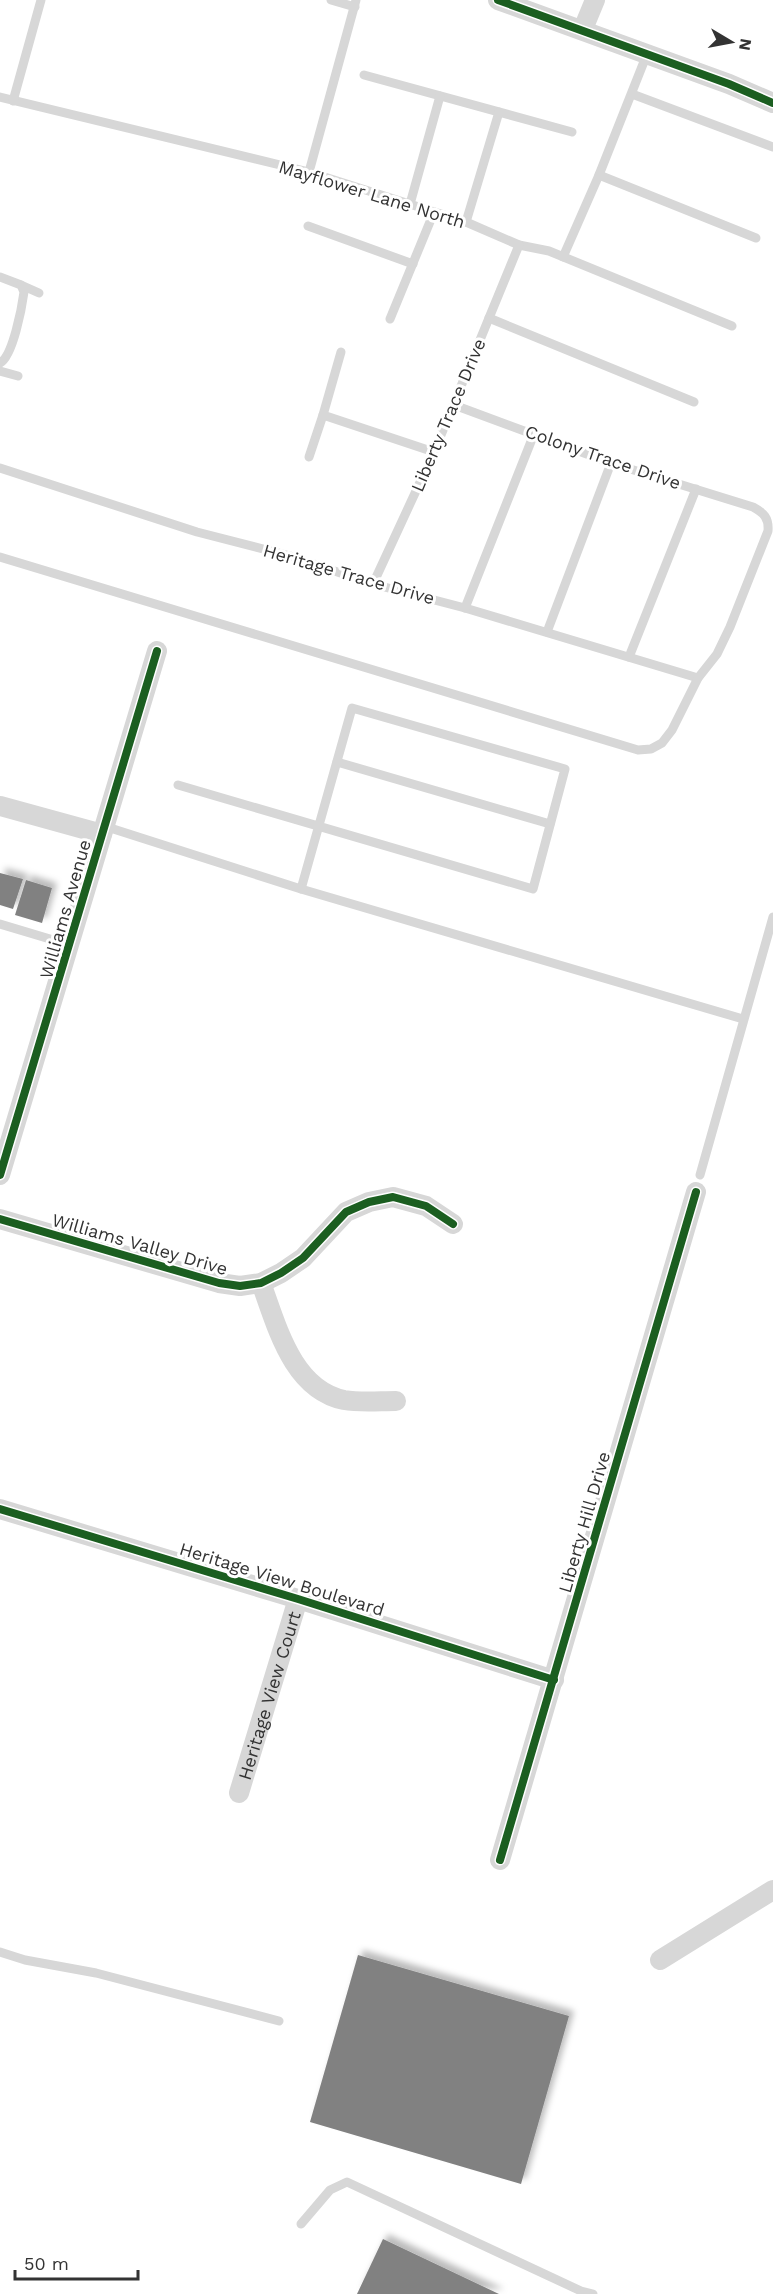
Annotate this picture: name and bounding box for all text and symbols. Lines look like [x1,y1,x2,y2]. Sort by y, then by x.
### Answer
north arrow [701,12,761,72]
text: N [735,37,756,52]
street label: Mayflower Lane North [276,156,468,232]
street label: Liberty Trace Drive [406,335,490,495]
street label: Colony Trace Drive [522,421,684,493]
street label: Heritage Trace Drive [261,539,437,609]
street label: Williams Avenue [35,837,95,981]
street label: Williams Valley Drive [50,1209,230,1279]
street label: Liberty Hill Drive [554,1449,614,1595]
street label: Heritage View Boulevard [177,1538,387,1620]
street label: Heritage View Court [233,1608,304,1782]
scale bar [15,2243,138,2281]
text: 50 m [24,2253,69,2274]

